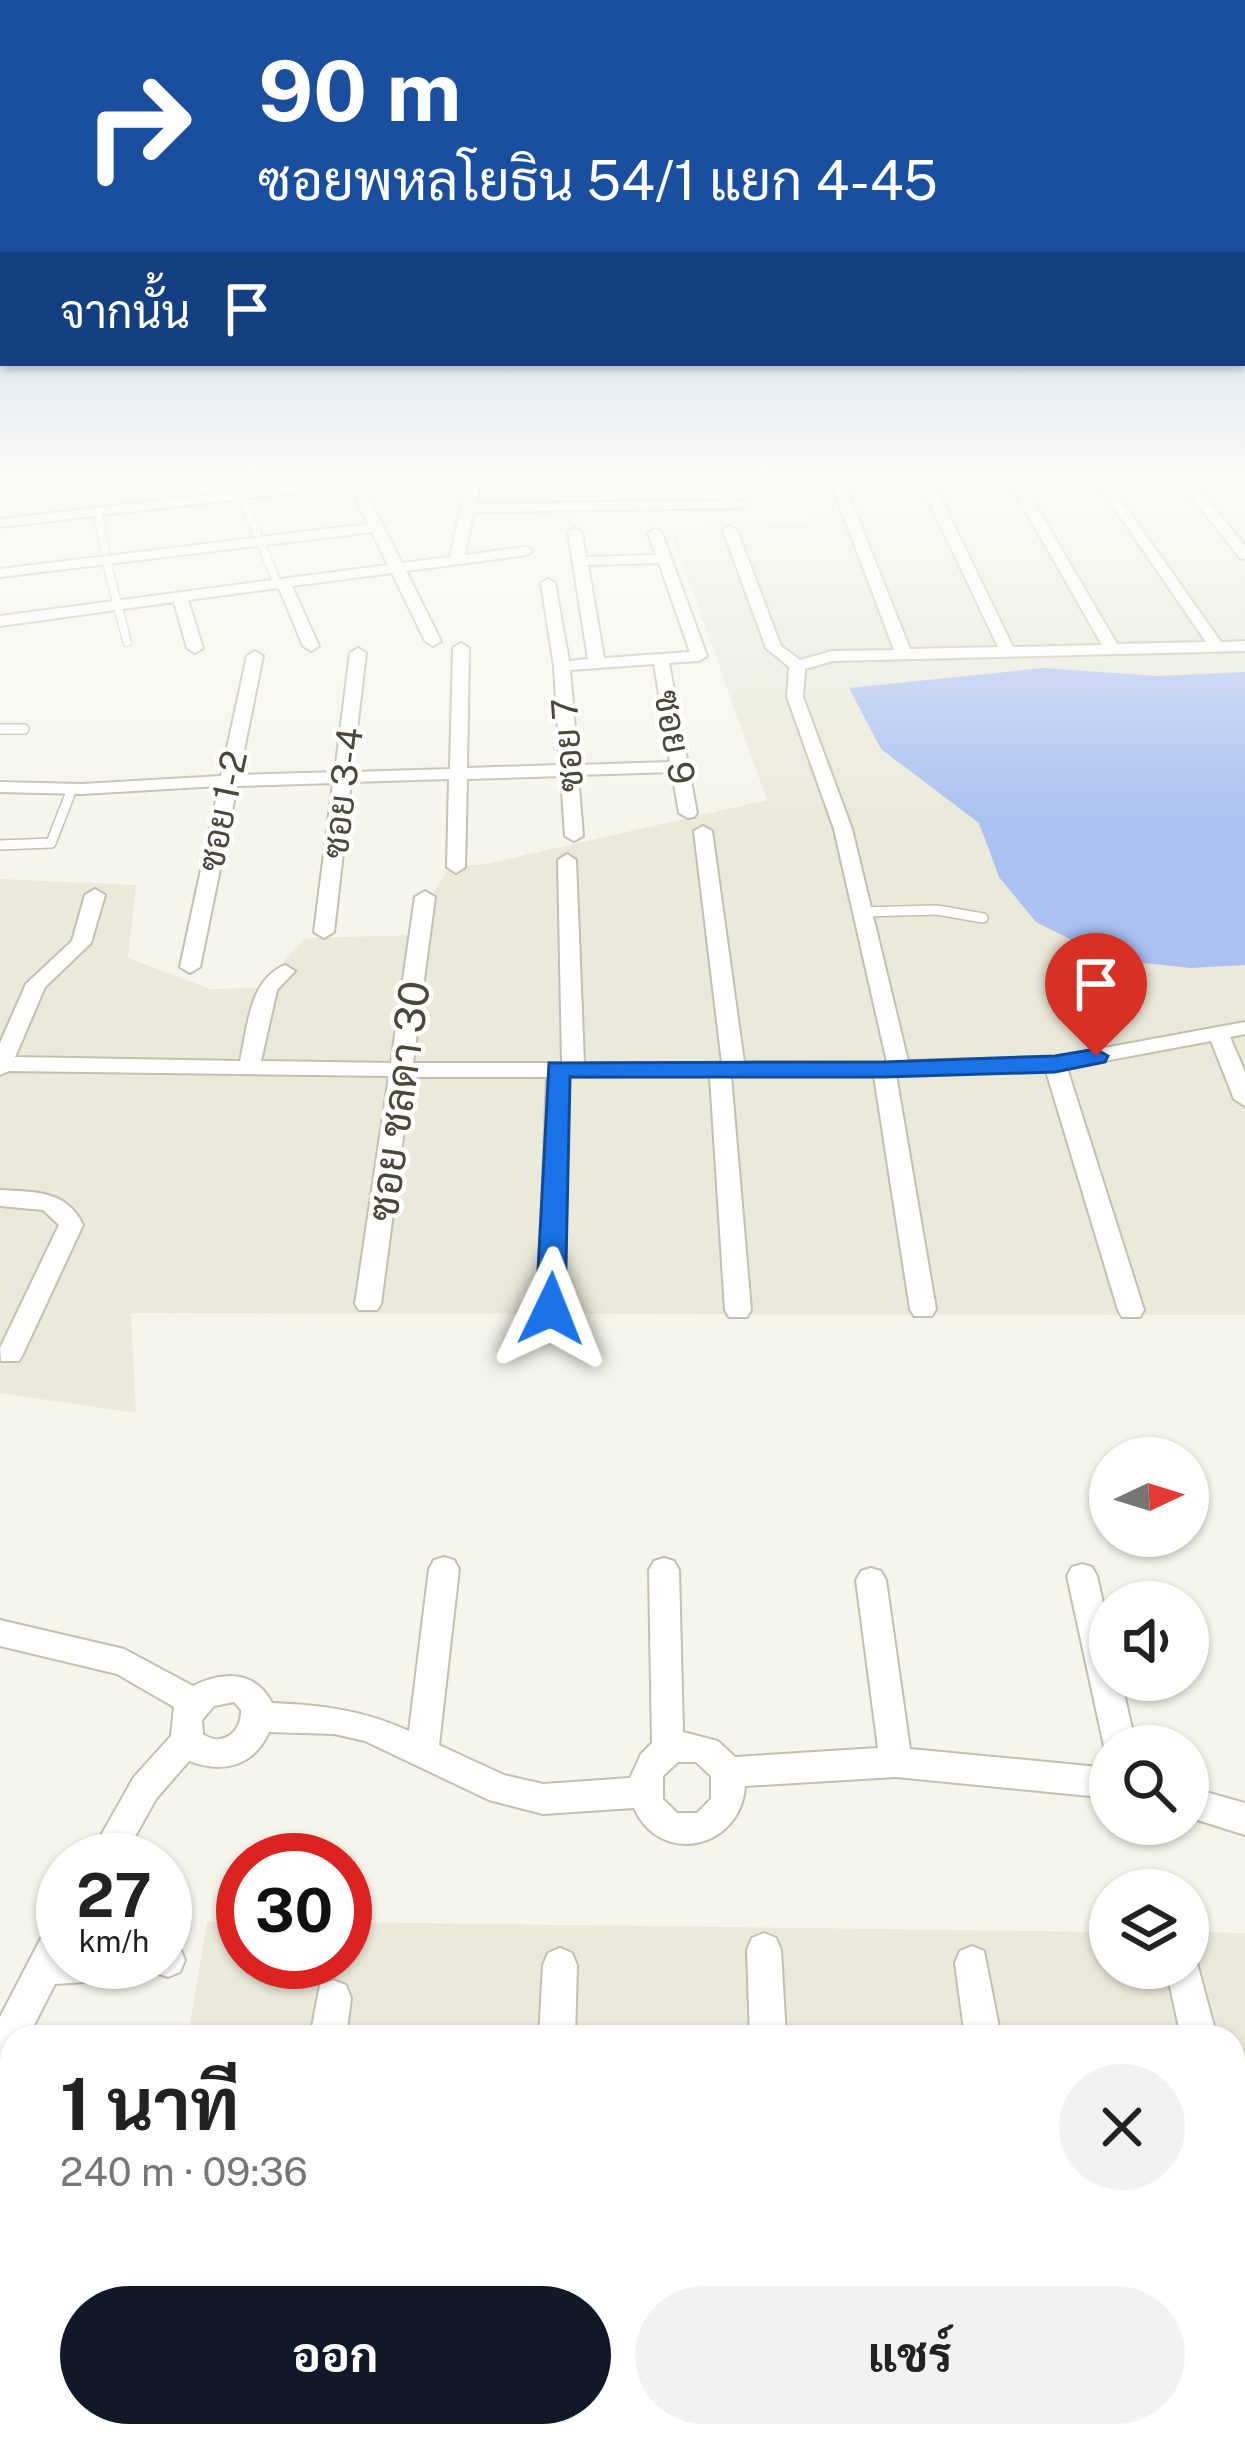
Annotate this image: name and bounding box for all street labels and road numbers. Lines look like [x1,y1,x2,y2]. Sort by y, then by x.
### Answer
street label: ซอย 9 [646,687,704,787]
street label: ซอย 7 [543,697,591,793]
street label: ซอย 3-4 [313,725,371,861]
street label: ซอย 1-2 [189,747,255,875]
street label: ซอย ชลดา 30 [357,978,439,1224]

